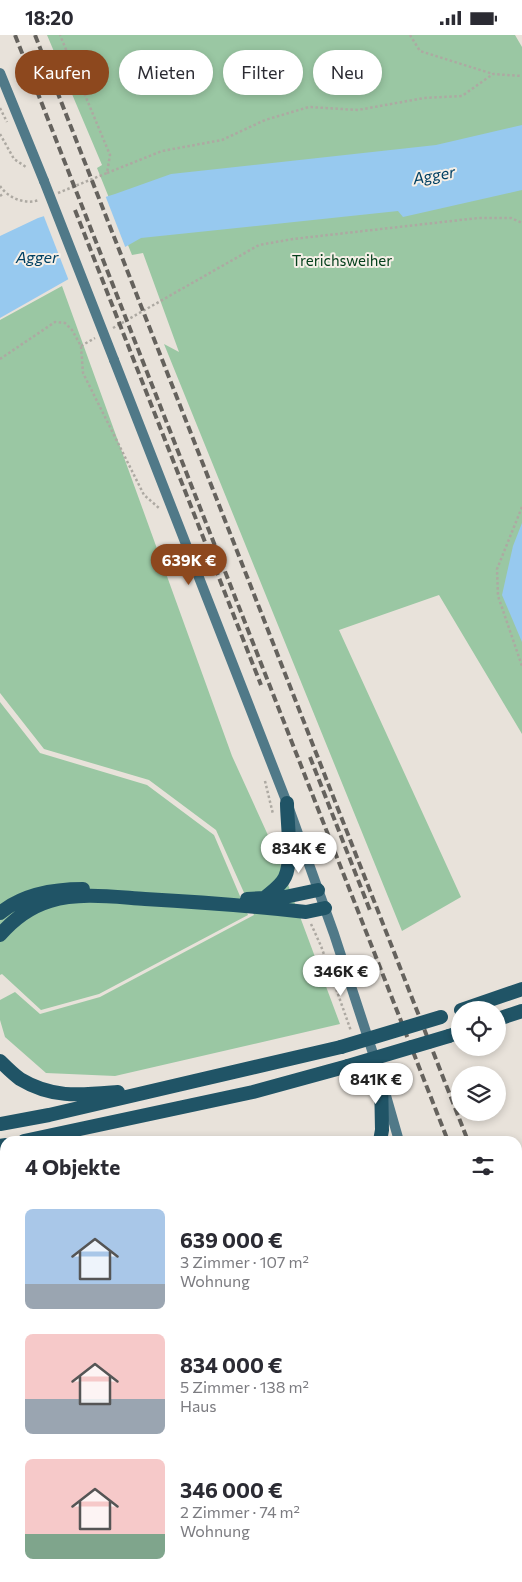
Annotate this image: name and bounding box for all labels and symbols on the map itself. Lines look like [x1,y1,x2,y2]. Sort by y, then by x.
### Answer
water label: Agger [410,161,457,188]
water label: Agger [15,247,59,266]
park label: Trerichsweiher [292,251,392,269]
pin: 639K € [148,543,230,586]
pin: 834K € [258,831,340,874]
pin: 346K € [300,955,382,997]
pin: 841K € [335,1063,417,1105]

